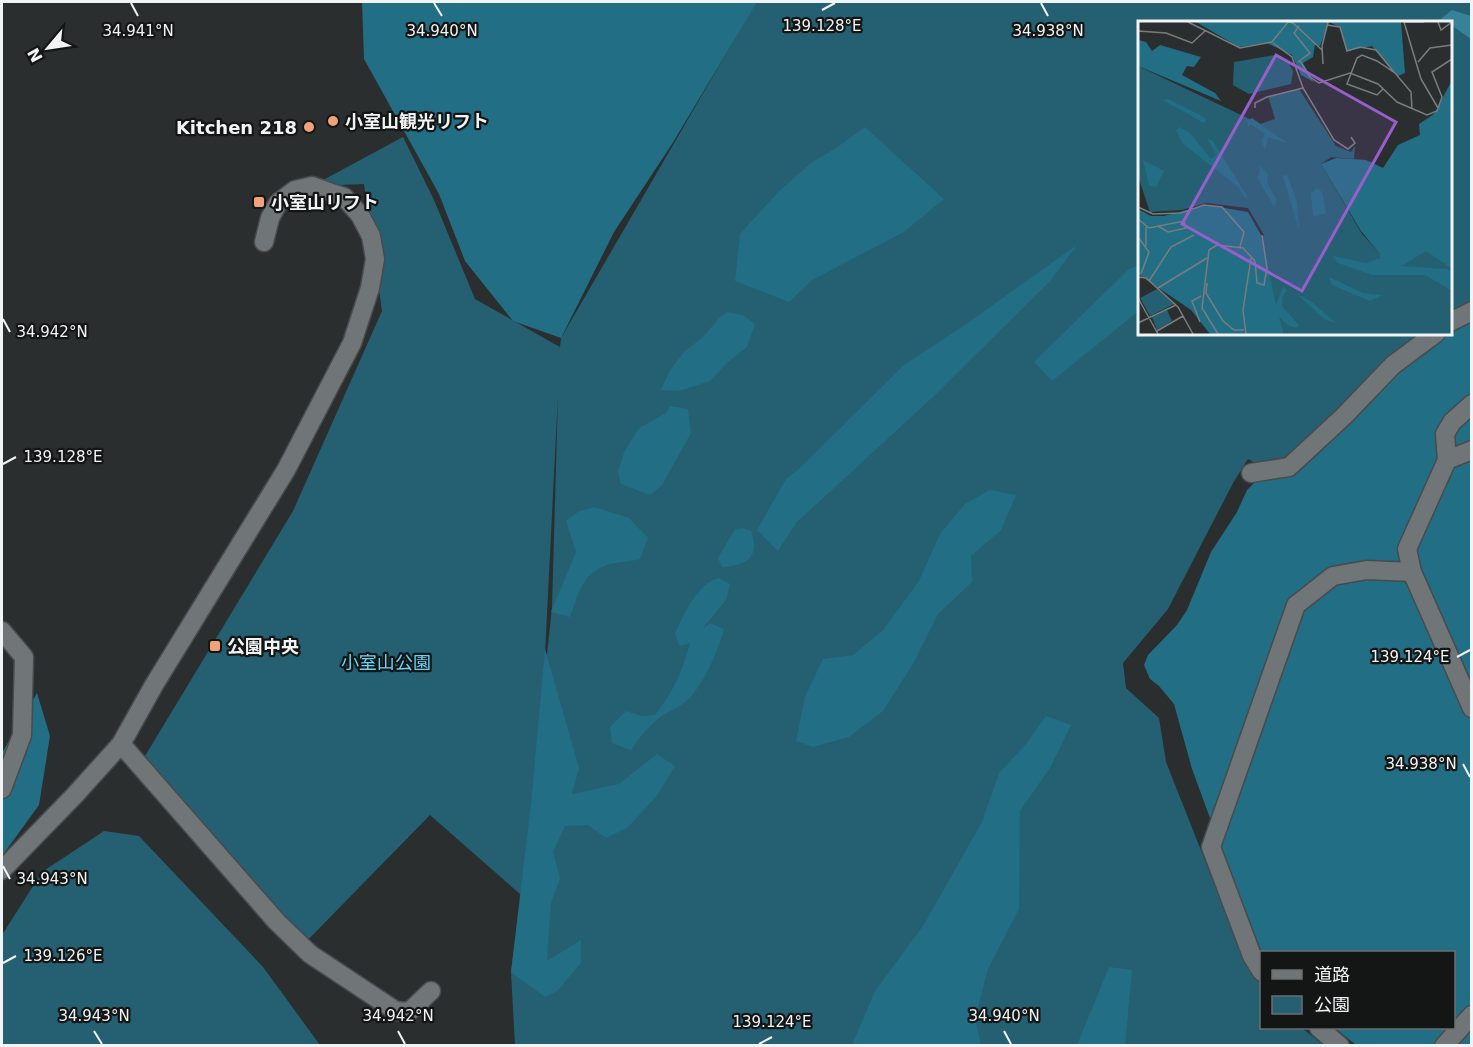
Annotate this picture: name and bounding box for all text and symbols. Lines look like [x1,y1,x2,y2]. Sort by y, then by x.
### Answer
text: 139.128°E [782,17,862,35]
north arrow [18,18,78,78]
inset map [1138,21,1452,334]
text: 34.941°N [102,22,174,40]
text: 34.940°N [406,22,478,40]
text: 34.938°N [1012,22,1084,40]
text: N [24,45,47,65]
place label: 小室山観光リフト [345,111,489,132]
marker: 小室山観光リフト [326,114,340,128]
place label: Kitchen 218 [176,117,297,138]
marker: Kitchen 218 [302,120,316,134]
place label: 小室山リフト [271,192,379,213]
marker: 小室山リフト [252,195,266,209]
text: 34.942°N [16,323,88,341]
text: 139.128°E [23,448,103,466]
place label: 公園中央 [227,636,299,657]
marker: 公園中央 [208,639,222,653]
text: 139.124°E [1370,648,1450,666]
park label: 小室山公園 [341,652,431,673]
text: 34.938°N [1385,755,1457,773]
text: 34.943°N [16,870,88,888]
text: 139.126°E [23,947,103,965]
legend [1260,951,1455,1029]
text: 道路 [1314,964,1350,985]
text: 公園 [1314,994,1350,1015]
text: 34.943°N [58,1007,130,1025]
text: 34.942°N [362,1007,434,1025]
text: 34.940°N [968,1007,1040,1025]
text: 139.124°E [732,1013,812,1031]

